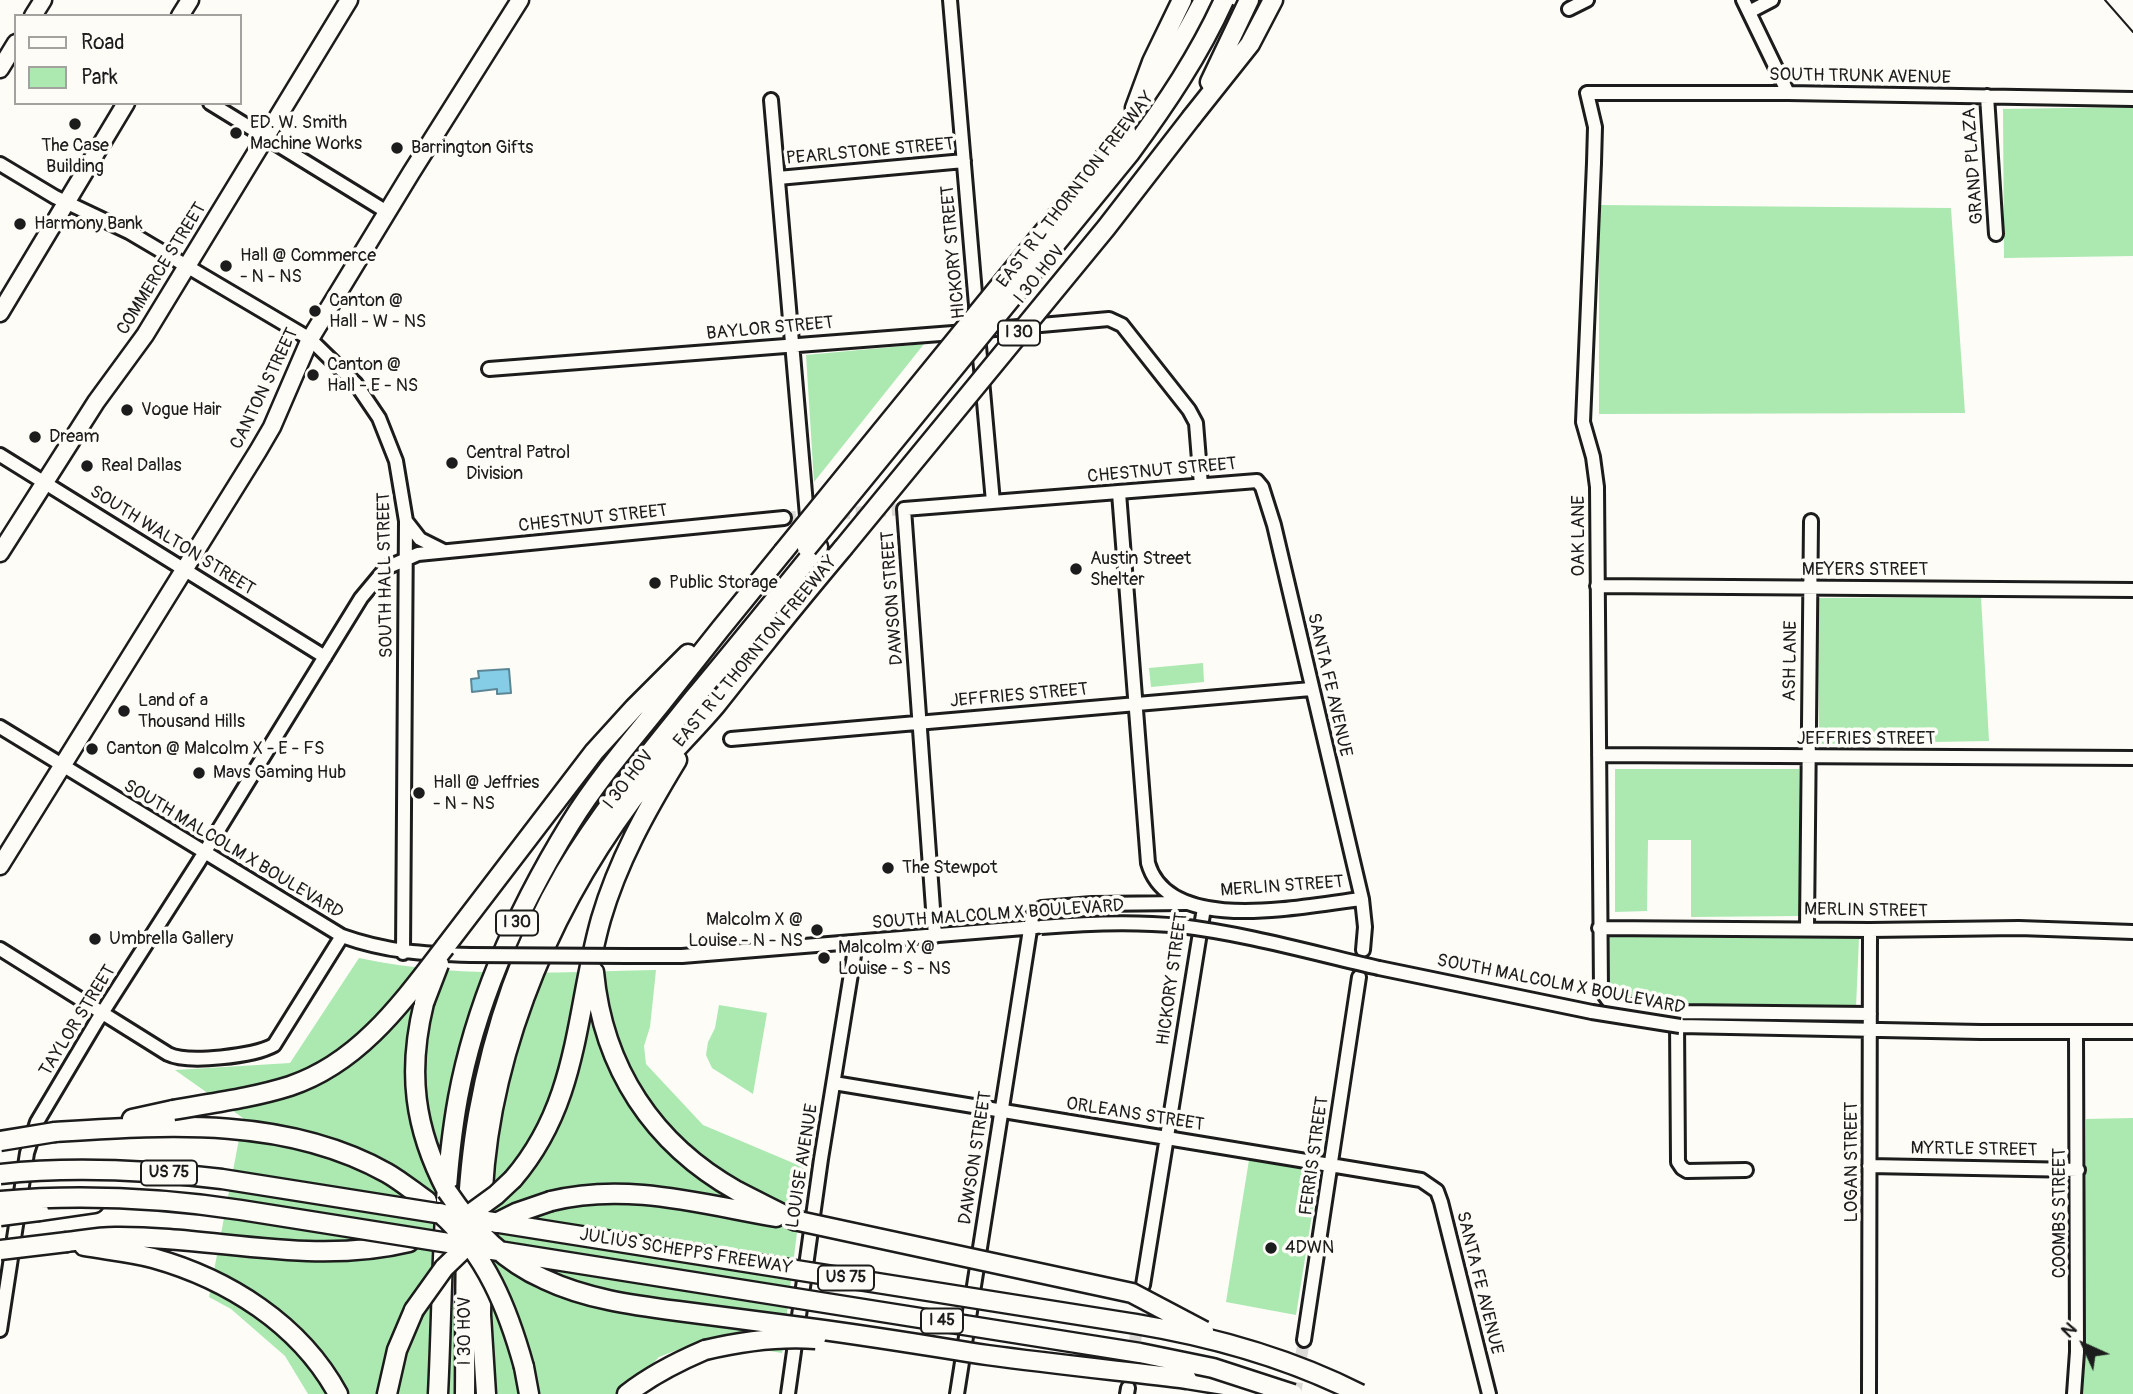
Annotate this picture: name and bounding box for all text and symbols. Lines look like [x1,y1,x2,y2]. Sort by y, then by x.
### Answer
legend [14,14,242,105]
text: Road [81,29,125,56]
text: Park [81,64,118,91]
street label: SOUTH TRUNK AVENUE [1769,65,1951,89]
street label: EAST R L THORNTON FREEWAY [993,88,1159,292]
street label: GRAND PLAZA [1959,107,1989,225]
place label: ED. W. Smith Machine Works [250,112,362,154]
marker: The Case Building [67,116,83,132]
marker: ED. W. Smith Machine Works [228,125,244,141]
street label: PEARLSTONE STREET [785,134,955,170]
place label: The Case Building [41,135,109,178]
place label: Barrington Gifts [411,137,533,159]
marker: Barrington Gifts [389,140,405,156]
street label: HICKORY STREET [937,184,971,320]
street label: COMMERCE STREET [113,199,211,339]
place label: Harmony Bank [34,213,143,235]
marker: Harmony Bank [12,216,28,232]
street label: I 30 HOV [1010,241,1070,309]
place label: Hall @ Commerce - N - NS [240,245,376,288]
marker: Hall @ Commerce - N - NS [218,258,234,274]
place label: Canton @ Hall - W - NS [329,290,426,332]
marker: Canton @ Hall - W - NS [307,303,323,319]
street label: BAYLOR STREET [705,313,835,345]
road number: I 30 [998,320,1040,346]
street label: CANTON STREET [226,325,304,453]
place label: Canton @ Hall - E - NS [327,354,418,396]
marker: Canton @ Hall - E - NS [305,367,321,383]
place label: Vogue Hair [141,399,222,421]
marker: Vogue Hair [119,402,135,418]
place label: Dream [49,426,100,448]
marker: Dream [27,429,43,445]
place label: Central Patrol Division [466,442,570,484]
street label: CHESTNUT STREET [1086,454,1238,488]
place label: Real Dallas [101,455,181,477]
marker: Central Patrol Division [444,455,460,471]
marker: Real Dallas [79,458,95,474]
street label: SOUTH WALTON STREET [85,481,259,601]
street label: SOUTH HALL STREET [374,492,398,658]
street label: OAK LANE [1568,495,1590,577]
street label: CHESTNUT STREET [517,500,669,538]
street label: DAWSON STREET [878,530,908,666]
place label: Austin Street Shelter [1090,548,1191,590]
street label: EAST R L THORNTON FREEWAY [670,552,842,752]
street label: MEYERS STREET [1802,559,1928,581]
marker: Austin Street Shelter [1068,561,1084,577]
place label: Public Storage [669,572,778,594]
marker: Public Storage [647,575,663,591]
street label: SANTA FE AVENUE [1302,611,1356,759]
street label: ASH LANE [1779,620,1803,702]
street label: JEFFRIES STREET [949,679,1089,713]
place label: Land of a Thousand Hills [138,690,245,732]
marker: Land of a Thousand Hills [116,703,132,719]
street label: JEFFRIES STREET [1797,728,1935,750]
place label: Canton @ Malcolm X - E - FS [106,738,324,760]
marker: Canton @ Malcolm X - E - FS [84,741,100,757]
street label: I 30 HOV [599,746,659,814]
place label: Mavs Gaming Hub [213,762,346,784]
marker: Mavs Gaming Hub [191,765,207,781]
place label: Hall @ Jeffries - N - NS [433,772,539,814]
street label: SOUTH MALCOLM X BOULEVARD [119,776,347,924]
marker: Hall @ Jeffries - N - NS [411,785,427,801]
place label: The Stewpot [902,857,997,879]
marker: The Stewpot [880,860,896,876]
street label: MERLIN STREET [1220,872,1344,902]
street label: SOUTH MALCOLM X BOULEVARD [871,895,1125,935]
street label: MERLIN STREET [1804,899,1928,923]
place label: Malcolm X @ Louise - N - NS [688,909,803,951]
road number: I 30 [496,911,538,936]
street label: HICKORY STREET [1153,911,1193,1047]
marker: Malcolm X @ Louise - N - NS [809,922,825,938]
place label: Umbrella Gallery [109,928,233,950]
marker: Umbrella Gallery [87,931,103,947]
place label: Malcolm X @ Louise - S - NS [838,937,951,979]
marker: Malcolm X @ Louise - S - NS [816,950,832,966]
street label: SOUTH MALCOLM X BOULEVARD [1435,950,1687,1020]
street label: TAYLOR STREET [35,961,121,1081]
street label: DAWSON STREET [955,1090,997,1226]
street label: ORLEANS STREET [1065,1093,1205,1137]
street label: FERRIS STREET [1296,1095,1334,1217]
street label: LOUISE AVENUE [783,1102,823,1230]
street label: LOGAN STREET [1841,1102,1863,1222]
street label: MYRTLE STREET [1910,1138,2038,1162]
street label: COOMBS STREET [2049,1148,2071,1278]
road number: US 75 [141,1161,197,1186]
street label: SANTA FE AVENUE [1451,1209,1507,1357]
street label: JULIUS SCHEPPS FREEWAY [578,1225,794,1279]
place label: 4DWN [1285,1237,1334,1259]
marker: 4DWN [1263,1240,1279,1256]
road number: US 75 [818,1266,874,1290]
street label: I 30 HOV [454,1297,476,1365]
road number: I 45 [921,1308,963,1334]
north arrow [2049,1310,2119,1380]
text: N [2056,1317,2082,1343]

